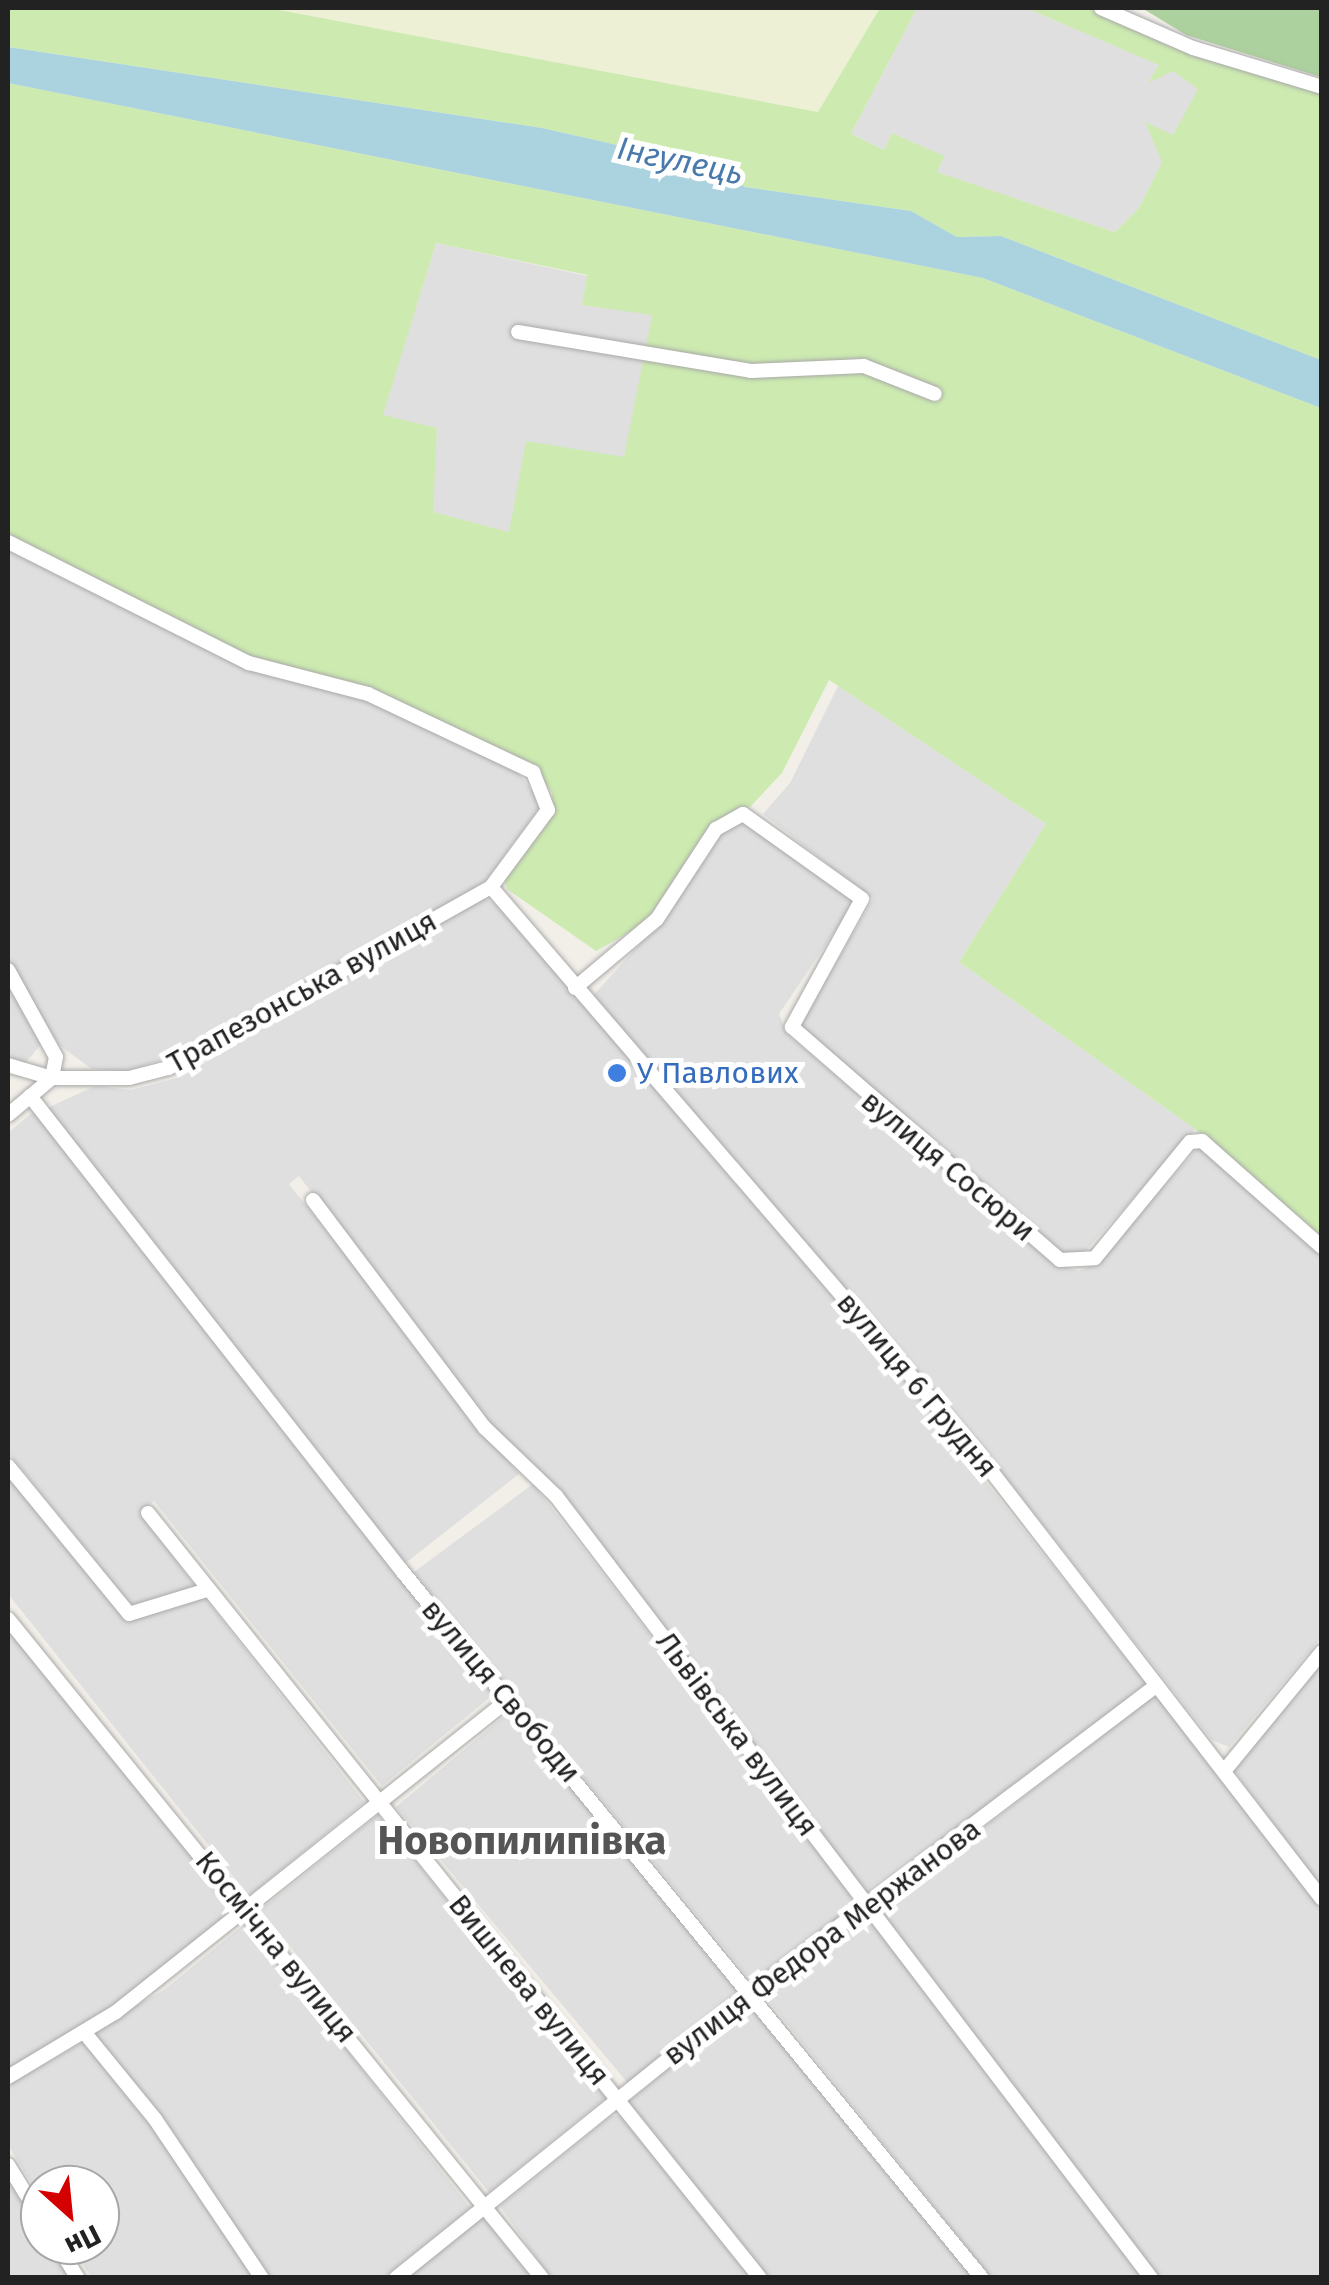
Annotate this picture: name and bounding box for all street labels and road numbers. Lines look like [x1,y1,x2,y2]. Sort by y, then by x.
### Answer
street label: Трапезонська вулиця [161,903,443,1081]
street label: вулиця Сосюри [854,1083,1042,1249]
street label: вулиця 6 Грудня [829,1285,1005,1485]
street label: вулиця Свободи [414,1592,588,1790]
street label: Львівська вулиця [648,1625,826,1843]
street label: вулиця Федора Мержанова [656,1811,988,2073]
street label: Космічна вулиця [188,1844,364,2050]
street label: Вишнева вулиця [441,1887,617,2093]

